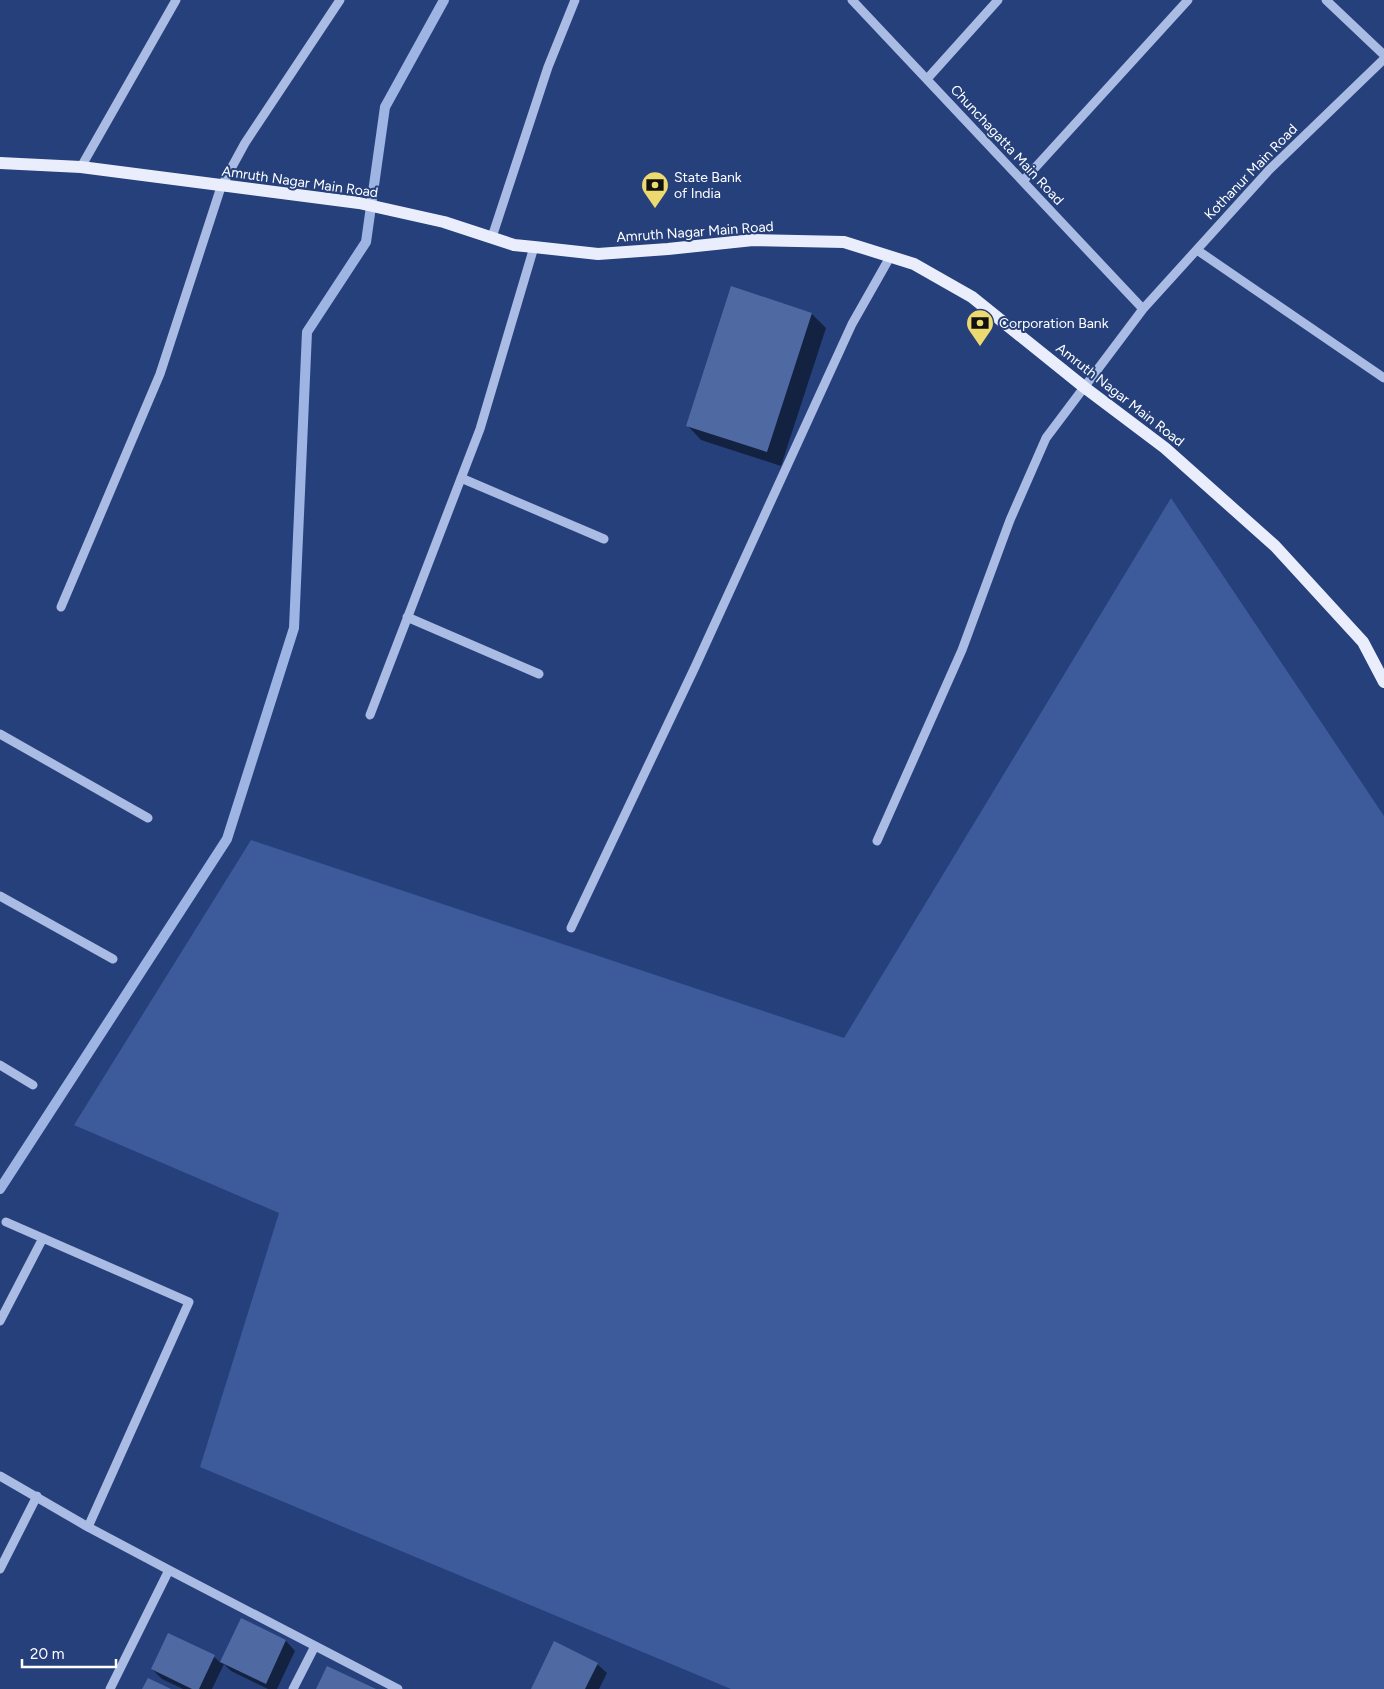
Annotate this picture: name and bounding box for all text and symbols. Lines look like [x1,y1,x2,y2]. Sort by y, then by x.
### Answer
street label: Chunchagatta Main Road [947,81,1067,209]
street label: Kothanur Main Road [1201,121,1301,223]
street label: Amruth Nagar Main Road [221,163,379,201]
place label: State Bank of India [674,169,742,202]
bank icon: State Bank of India [640,170,670,209]
street label: Amruth Nagar Main Road [616,218,774,246]
bank icon: Corporation Bank [965,308,995,347]
place label: Corporation Bank [999,315,1109,332]
street label: Amruth Nagar Main Road [1053,340,1187,450]
scale bar [22,1636,116,1668]
text: 20 m [30,1645,64,1663]

